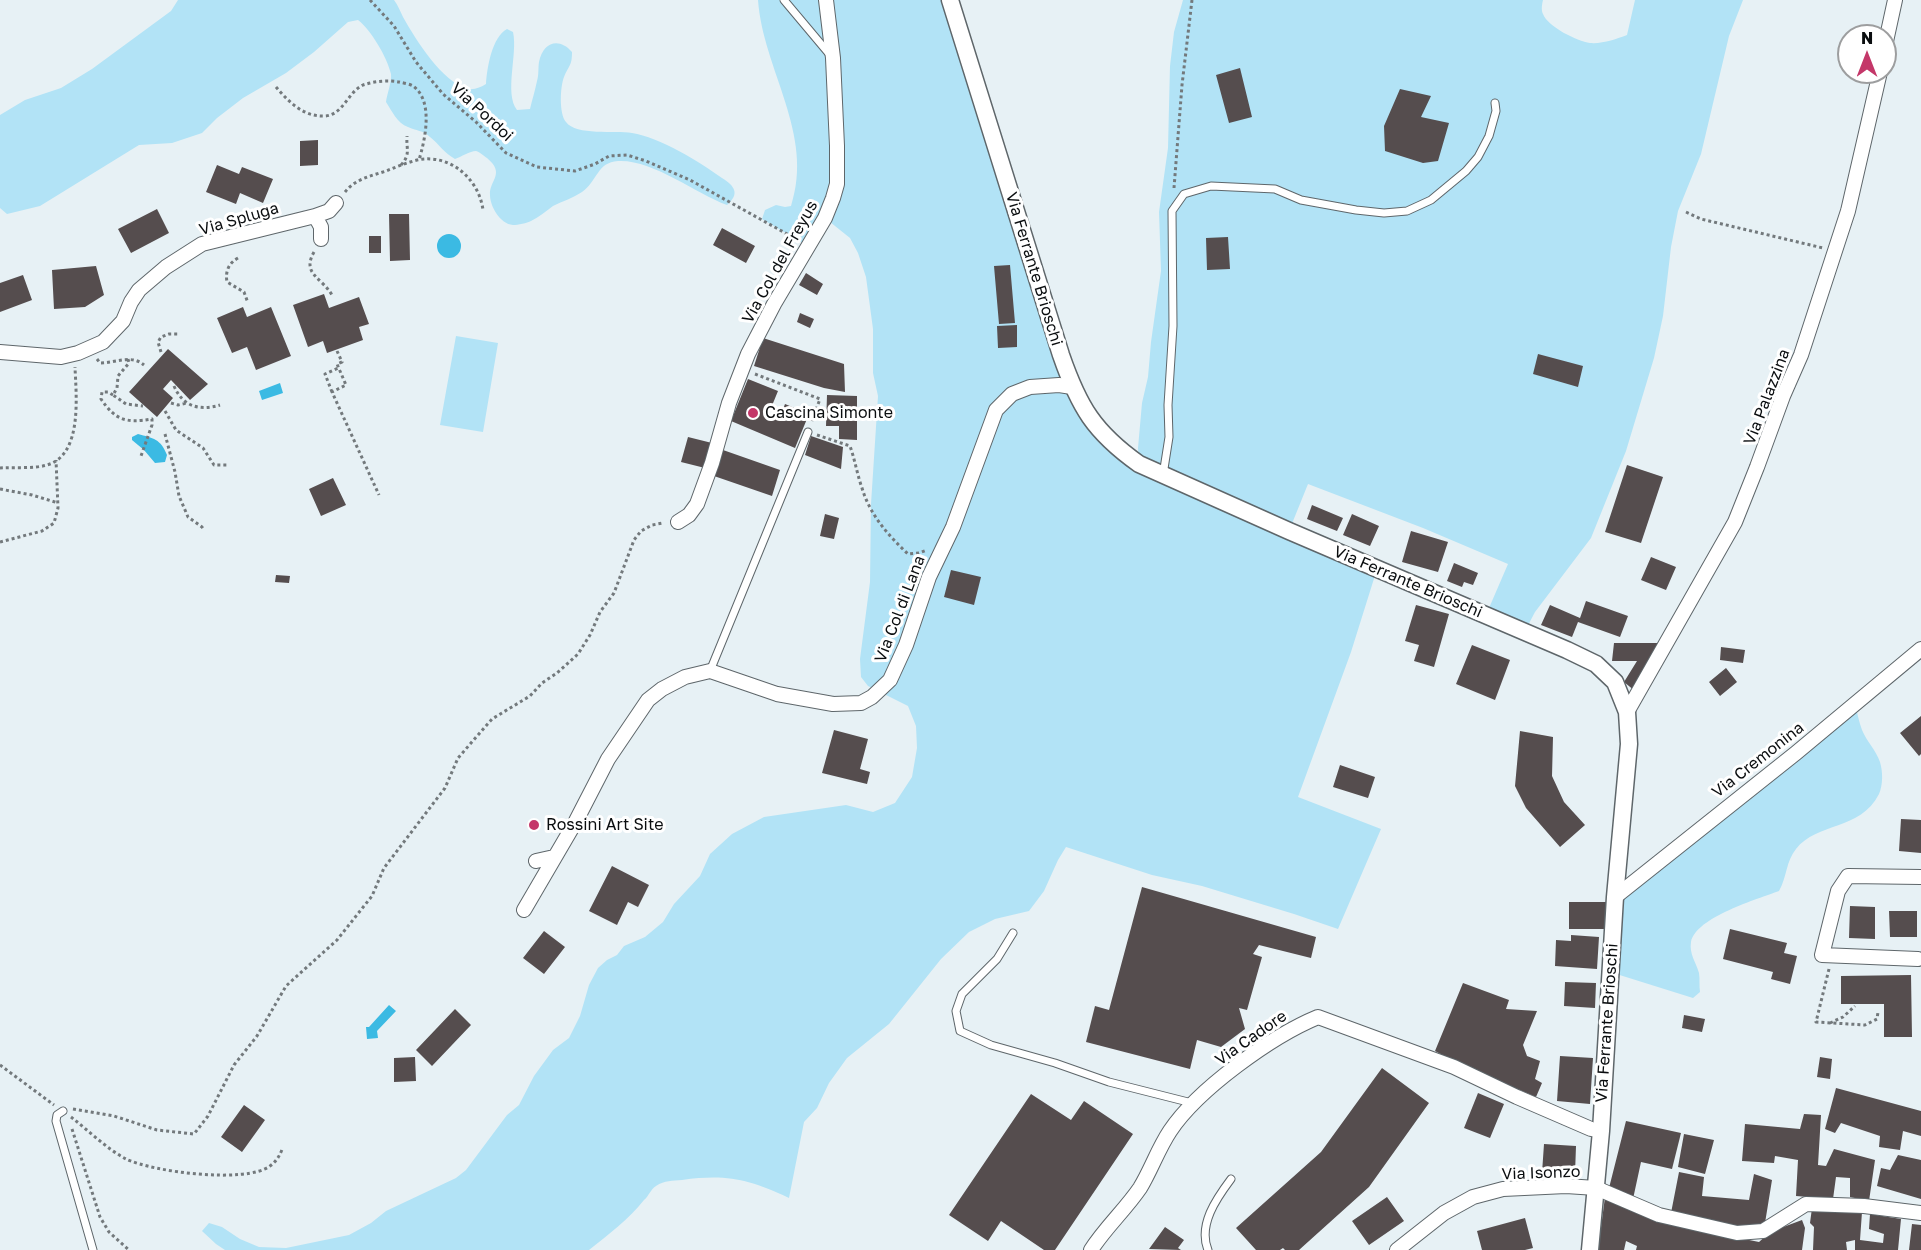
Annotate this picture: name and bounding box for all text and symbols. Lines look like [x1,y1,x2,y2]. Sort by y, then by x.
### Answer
north arrow [1837,24,1897,84]
text: N [1861,28,1873,48]
street label: Via Pordoi [447,78,517,146]
street label: Via Ferrante Brioschi [1001,190,1067,348]
street label: Via Col del Freyus [738,197,822,327]
street label: Via Spluga [197,198,281,240]
street label: Via Palazzina [1740,346,1794,448]
place label: Cascina Simonte [765,403,893,423]
marker: Cascina Simonte [746,406,760,420]
street label: Via Ferrante Brioschi [1331,542,1485,622]
street label: Via Col di Lana [871,553,929,665]
street label: Via Cremonina [1708,718,1808,802]
place label: Rossini Art Site [546,815,664,835]
marker: Rossini Art Site [527,818,541,832]
street label: Via Ferrante Brioschi [1592,943,1622,1103]
street label: Via Cadore [1212,1006,1290,1070]
street label: Via Isonzo [1501,1162,1581,1184]

